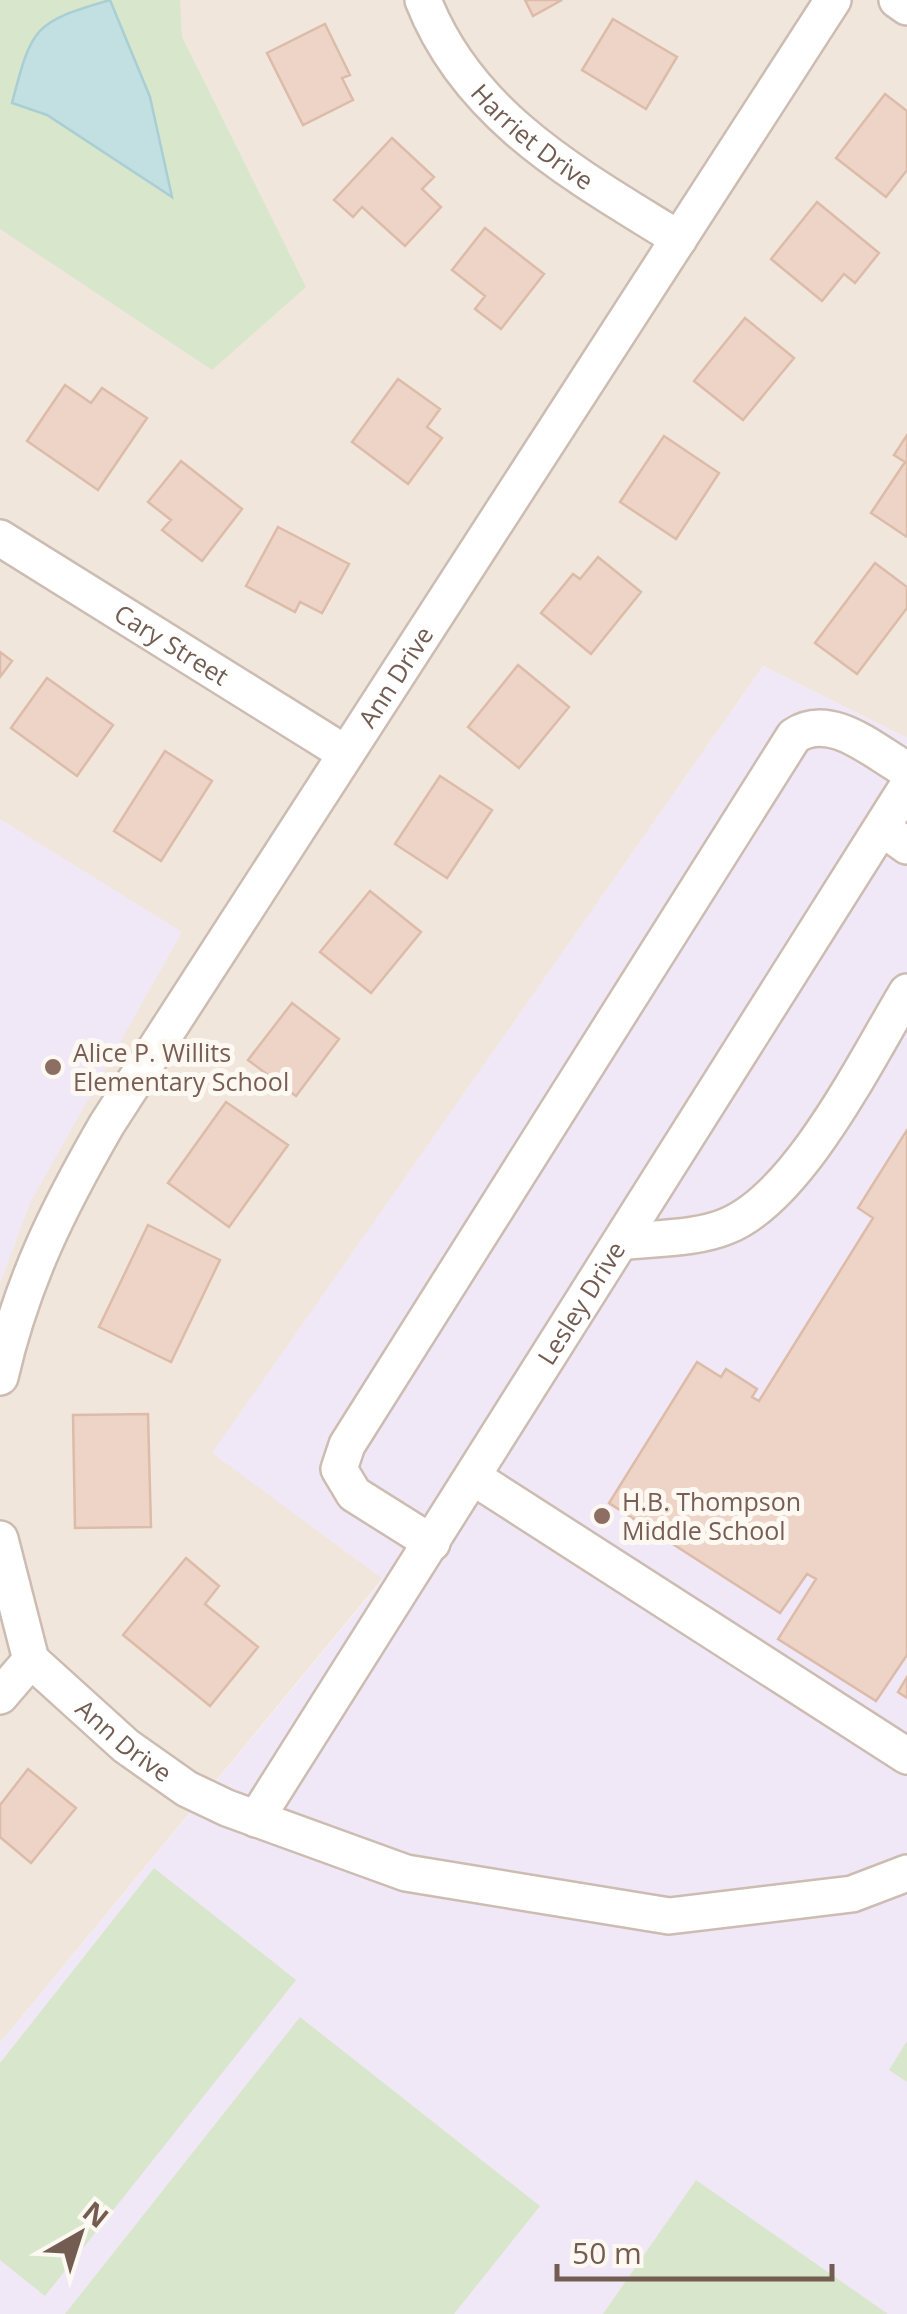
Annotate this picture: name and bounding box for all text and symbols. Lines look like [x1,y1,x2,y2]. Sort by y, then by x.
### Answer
street label: Harriet Drive [464,76,601,197]
street label: Cary Street [108,596,236,693]
street label: Ann Drive [350,619,440,734]
place label: Alice P. Willits Elementary School [73,1035,289,1098]
marker: Alice P. Willits Elementary School [42,1056,64,1078]
street label: Lesley Drive [529,1234,632,1371]
place label: H.B. Thompson Middle School [622,1484,801,1547]
marker: H.B. Thompson Middle School [591,1505,613,1527]
street label: Ann Drive [69,1691,179,1789]
north arrow [30,2184,130,2284]
text: N [76,2192,117,2236]
scale bar [557,2219,832,2281]
text: 50 m [572,2232,642,2273]

